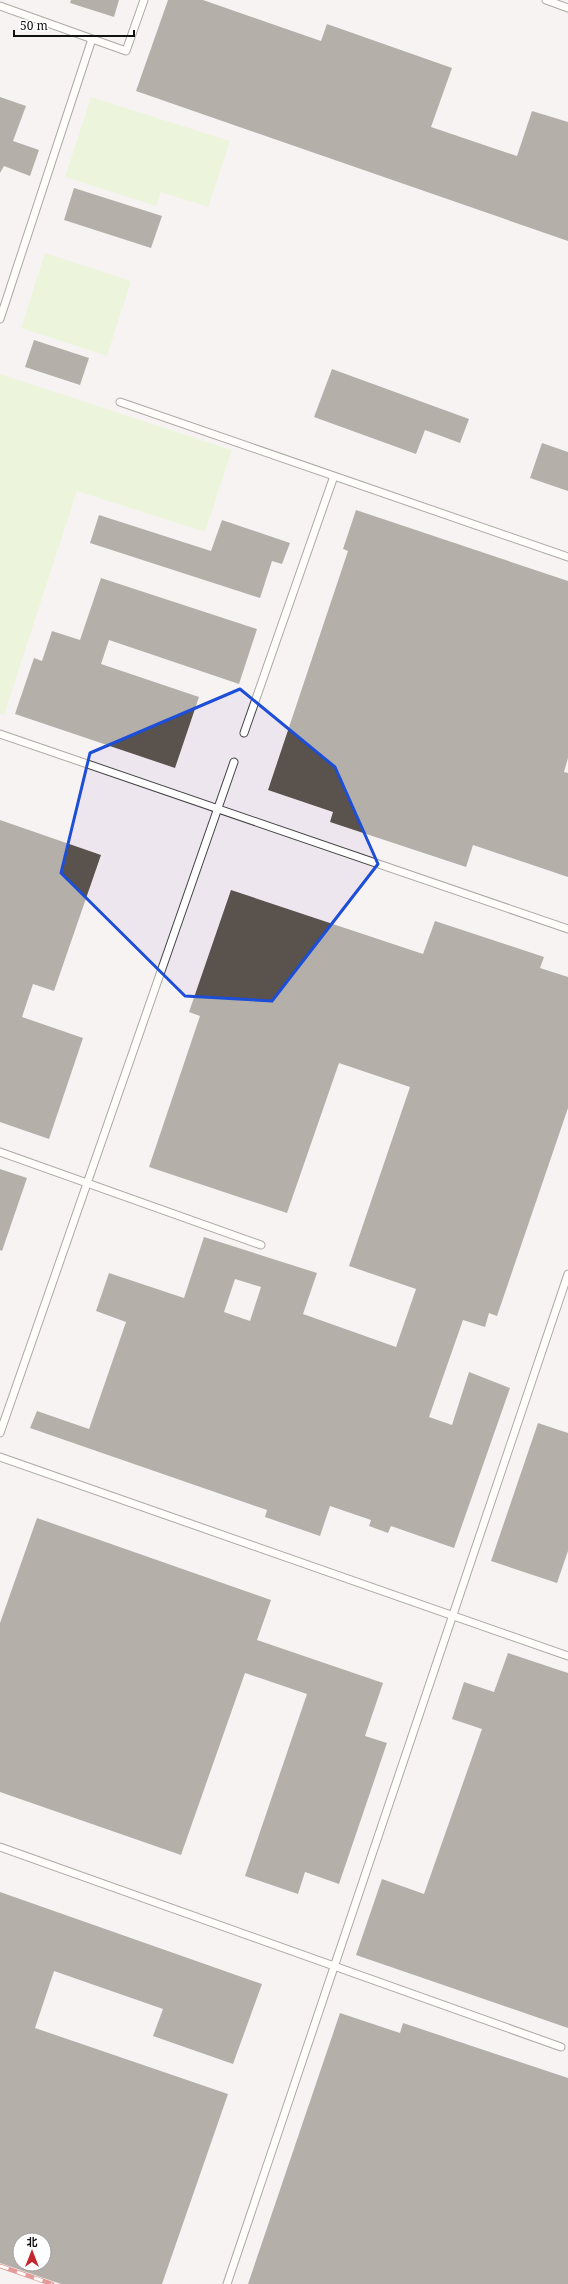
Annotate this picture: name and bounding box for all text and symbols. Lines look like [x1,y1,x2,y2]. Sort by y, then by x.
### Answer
scale bar [14,12,134,38]
text: 50 m [20,17,48,34]
north arrow [12,2232,52,2272]
text: 北 [27,2234,38,2249]

